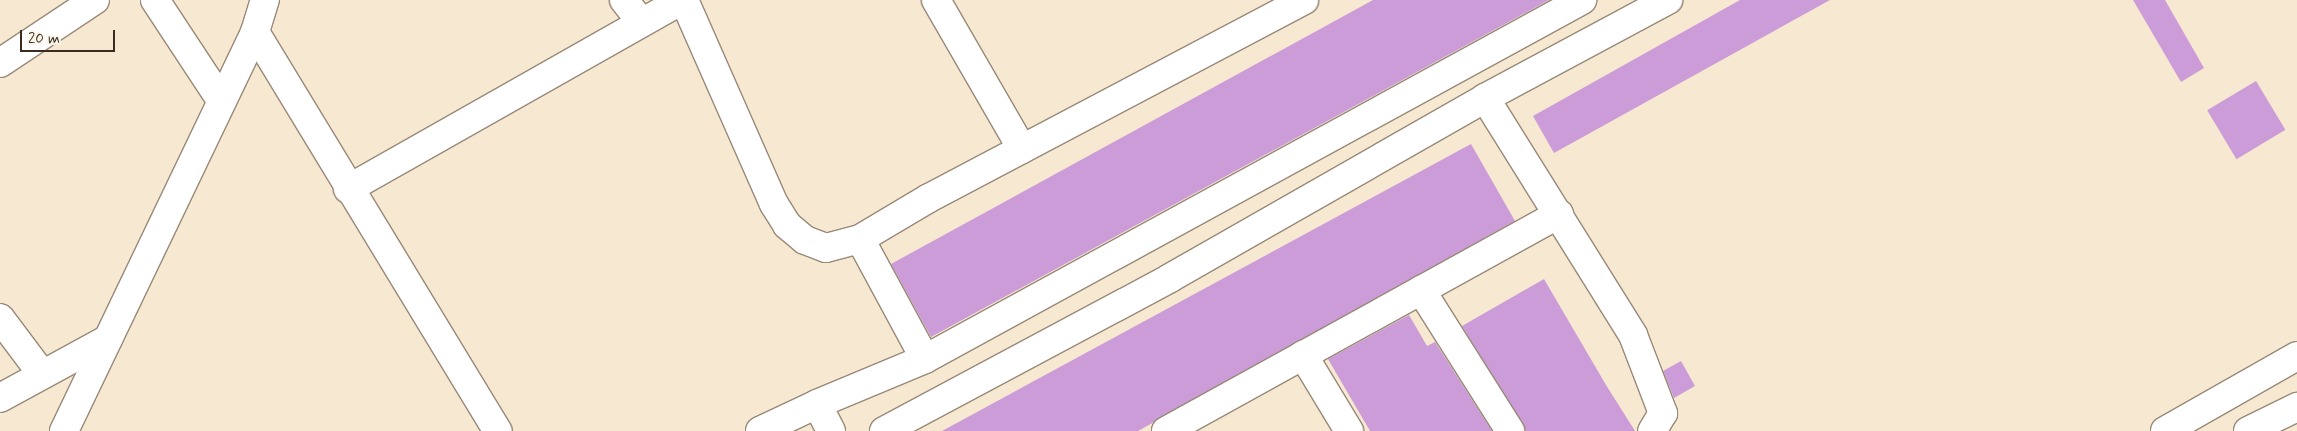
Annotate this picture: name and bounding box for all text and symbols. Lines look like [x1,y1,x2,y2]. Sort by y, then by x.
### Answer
scale bar [22,20,118,52]
text: 20 m [28,29,60,49]

